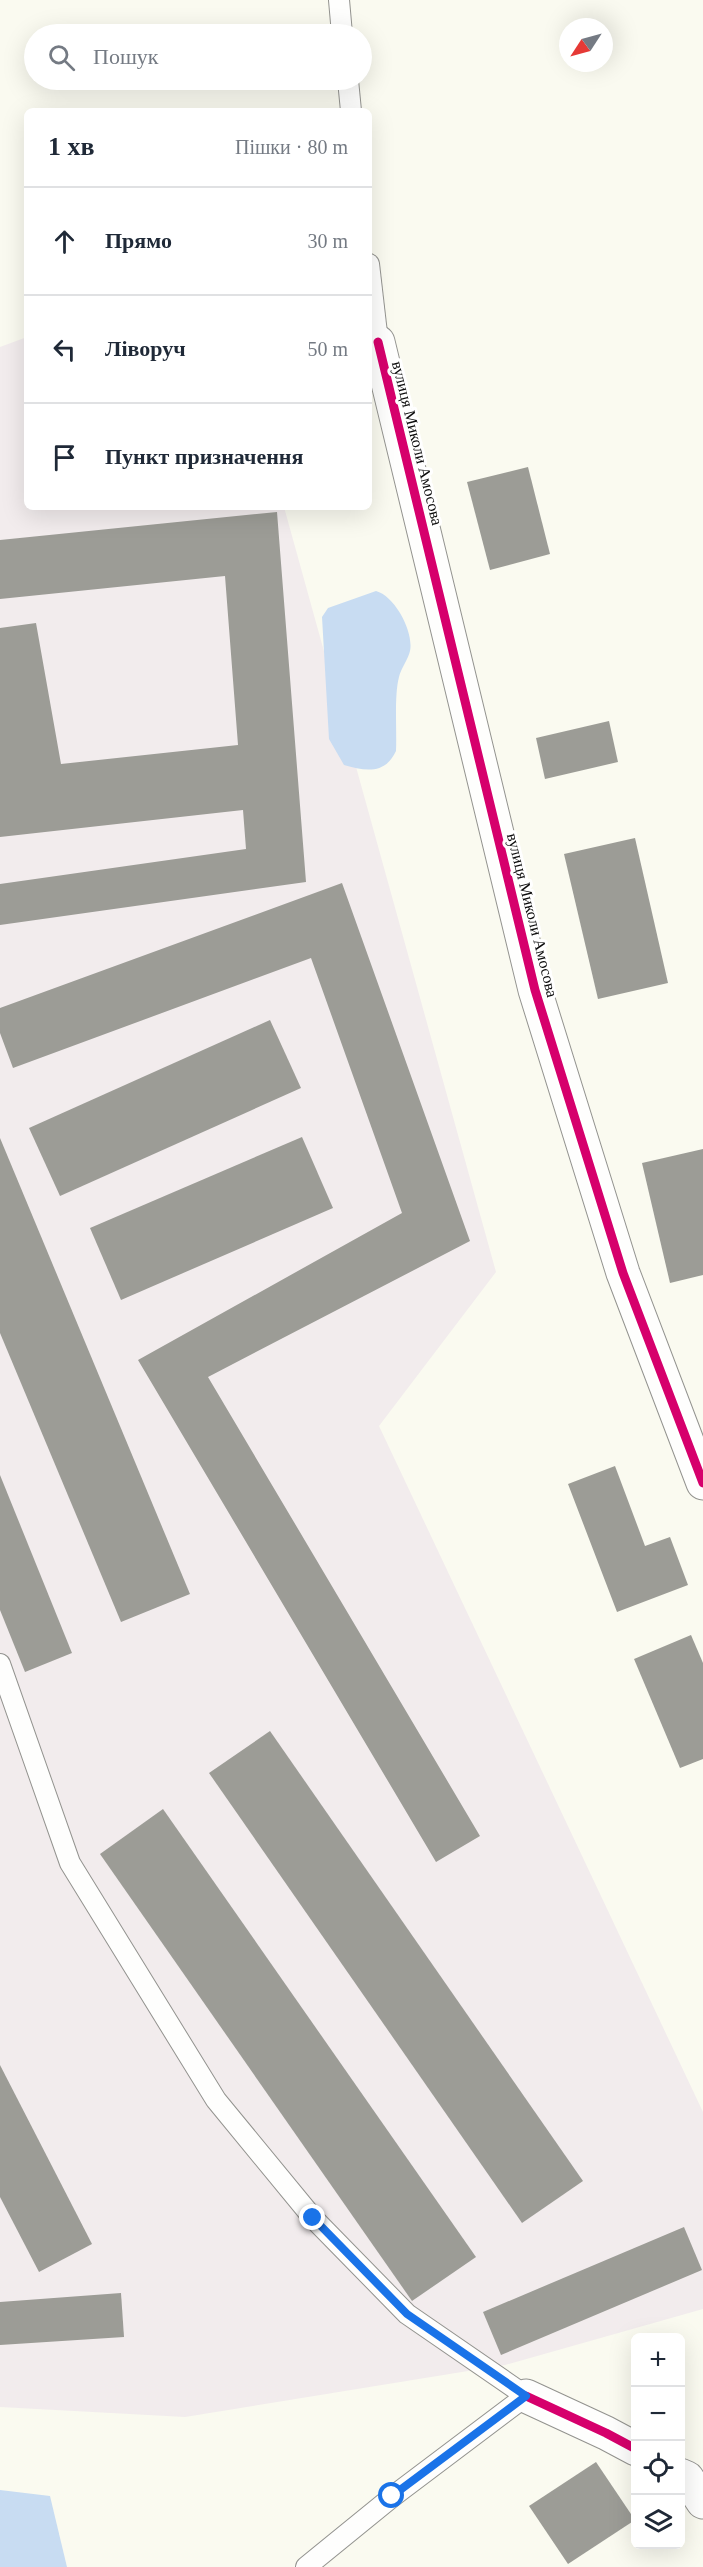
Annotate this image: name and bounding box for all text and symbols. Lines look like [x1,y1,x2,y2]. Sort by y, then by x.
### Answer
north arrow [559,18,613,72]
search box [24,24,372,90]
icon: search [45,41,78,74]
text: Пошук [93,44,159,69]
text: 1 хв [48,132,95,161]
text: Пішки · 80 m [235,136,348,158]
icon: ahead [48,225,81,258]
text: Прямо [105,228,172,253]
text: 30 m [307,230,348,252]
icon: left [48,333,81,366]
text: Ліворуч [105,336,186,361]
text: 50 m [307,338,348,360]
street label: вулиця Миколи Амосова [388,359,446,527]
icon: arrive [48,441,81,474]
text: Пункт призначення [105,444,303,469]
street label: вулиця Миколи Амосова [503,831,561,999]
route end [299,2204,325,2230]
map controls [631,2333,685,2549]
button: + [631,2333,685,2387]
button: − [631,2387,685,2441]
button: locate [631,2441,685,2495]
route start [378,2482,404,2508]
button: layers [631,2495,685,2549]

